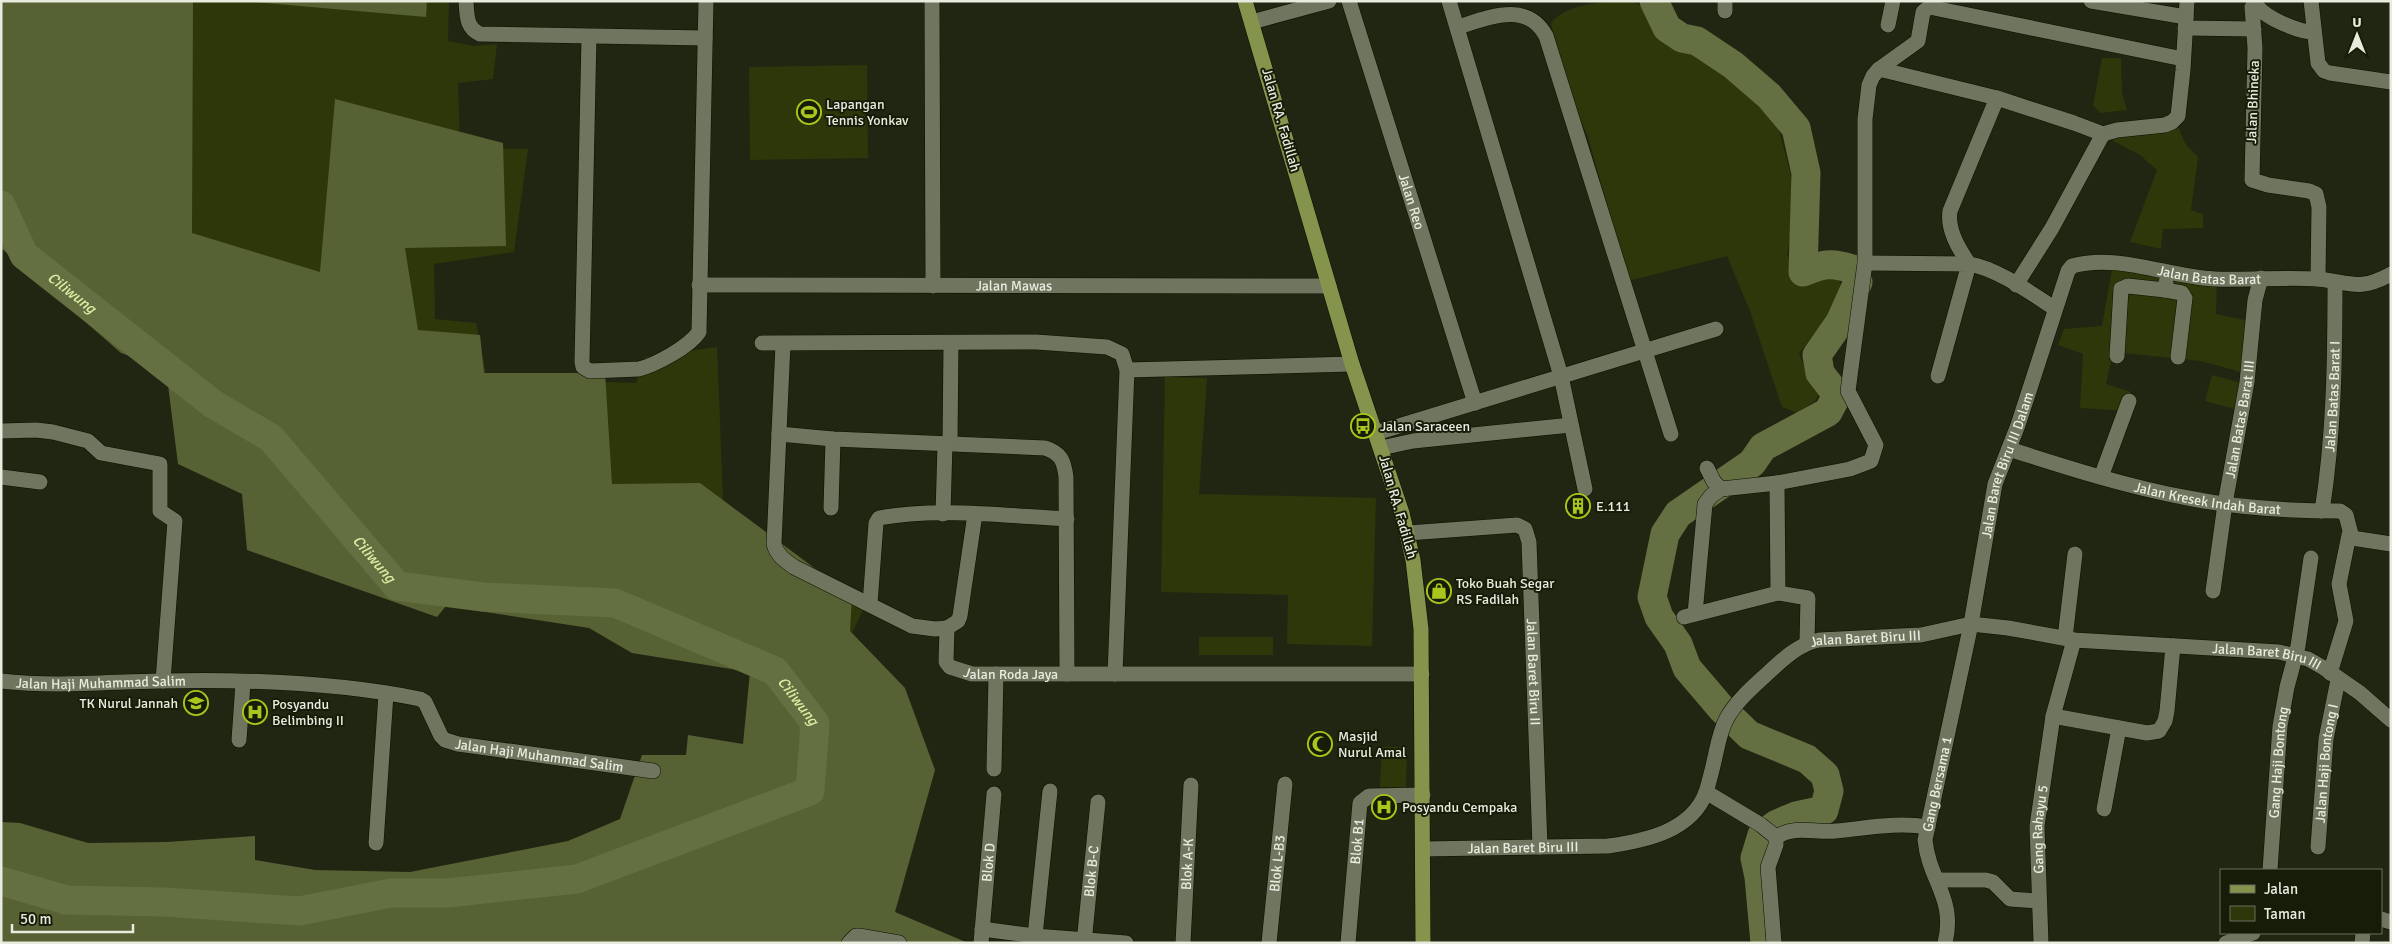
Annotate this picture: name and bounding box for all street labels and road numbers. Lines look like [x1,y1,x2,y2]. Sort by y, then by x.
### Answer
street label: Jalan Bhineka [2243,60,2263,144]
street label: Jalan RA. Fadillah [1258,66,1304,174]
street label: Jalan Reo [1395,171,1429,231]
street label: Jalan Batas Barat [2156,262,2261,288]
street label: Jalan Mawas [976,277,1052,294]
street label: Jalan Batas Barat I [2321,341,2343,453]
street label: Jalan Batas Barat III [2221,359,2258,480]
street label: Jalan Baret Biru III Dalam [1977,390,2037,540]
street label: Jalan RA. Fadillah [1375,453,1421,561]
street label: Jalan Kresek Indah Barat [2133,478,2281,518]
street label: Jalan Baret Biru II [1523,618,1544,726]
street label: Jalan Baret Biru III [1808,627,1921,651]
street label: Jalan Baret Biru III [2212,640,2325,673]
street label: Jalan Roda Jaya [962,663,1058,683]
street label: Jalan Haji Muhammad Salim [15,672,186,692]
street label: Jalan Haji Bontong I [2311,702,2341,824]
street label: Gang Haji Bontong [2265,705,2292,819]
street label: Jalan Haji Muhammad Salim [454,735,625,775]
street label: Gang Bersama 1 [1919,735,1955,833]
street label: Gang Rahayu 5 [2028,784,2051,874]
street label: Blok B1 [1346,818,1367,865]
street label: Blok L-B3 [1266,834,1288,893]
street label: Blok A-K [1177,837,1197,890]
street label: Jalan Baret Biru III [1467,838,1579,857]
street label: Blok D [978,842,998,882]
street label: Blok B-C [1080,845,1102,898]

